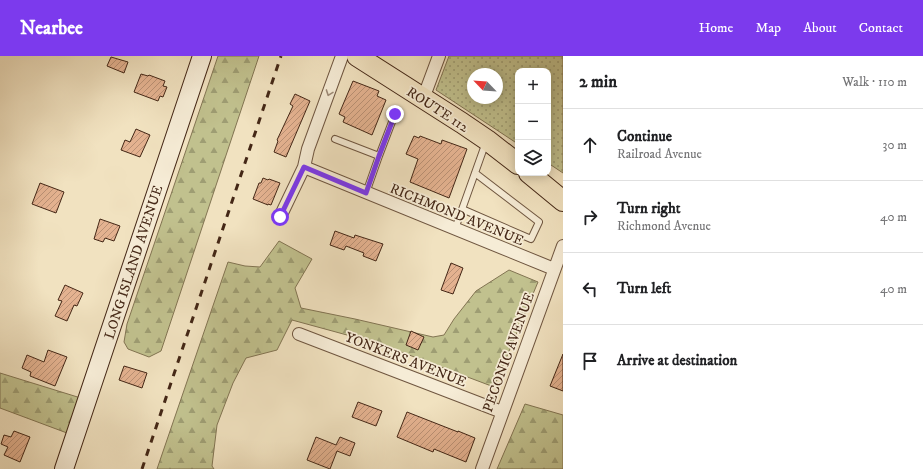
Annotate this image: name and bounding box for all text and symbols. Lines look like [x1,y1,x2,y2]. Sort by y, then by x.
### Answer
text: Nearbee [20,17,83,40]
text: Home [699,19,733,37]
text: Map [755,19,781,37]
text: About [803,19,837,37]
text: Contact [859,19,903,37]
north arrow [467,68,503,104]
map controls [515,68,551,176]
button: + [515,68,551,104]
text: 2 min [579,71,617,93]
text: Walk · 110 m [842,74,907,90]
street label: ROUTE 112 [403,83,472,137]
one-way arrow [325,89,334,96]
button: − [515,104,551,140]
route end [386,105,404,123]
text: Continue [617,127,672,146]
icon: ahead [579,134,601,156]
text: 30 m [883,137,907,153]
button: layers [515,140,551,176]
text: Railroad Avenue [617,146,702,162]
street label: RICHMOND AVENUE [387,180,526,250]
street label: LONG ISLAND AVENUE [101,183,167,342]
text: Turn right [617,199,680,218]
icon: right [579,206,601,228]
route start [271,208,289,226]
text: 40 m [880,209,907,225]
text: Richmond Avenue [617,218,711,234]
icon: left [579,278,601,300]
text: Turn left [617,279,671,298]
text: 40 m [880,281,907,297]
street label: PECONIC AVENUE [479,290,539,415]
street label: YONKERS AVENUE [342,328,469,391]
icon: arrive [579,350,601,372]
text: Arrive at destination [617,351,737,370]

